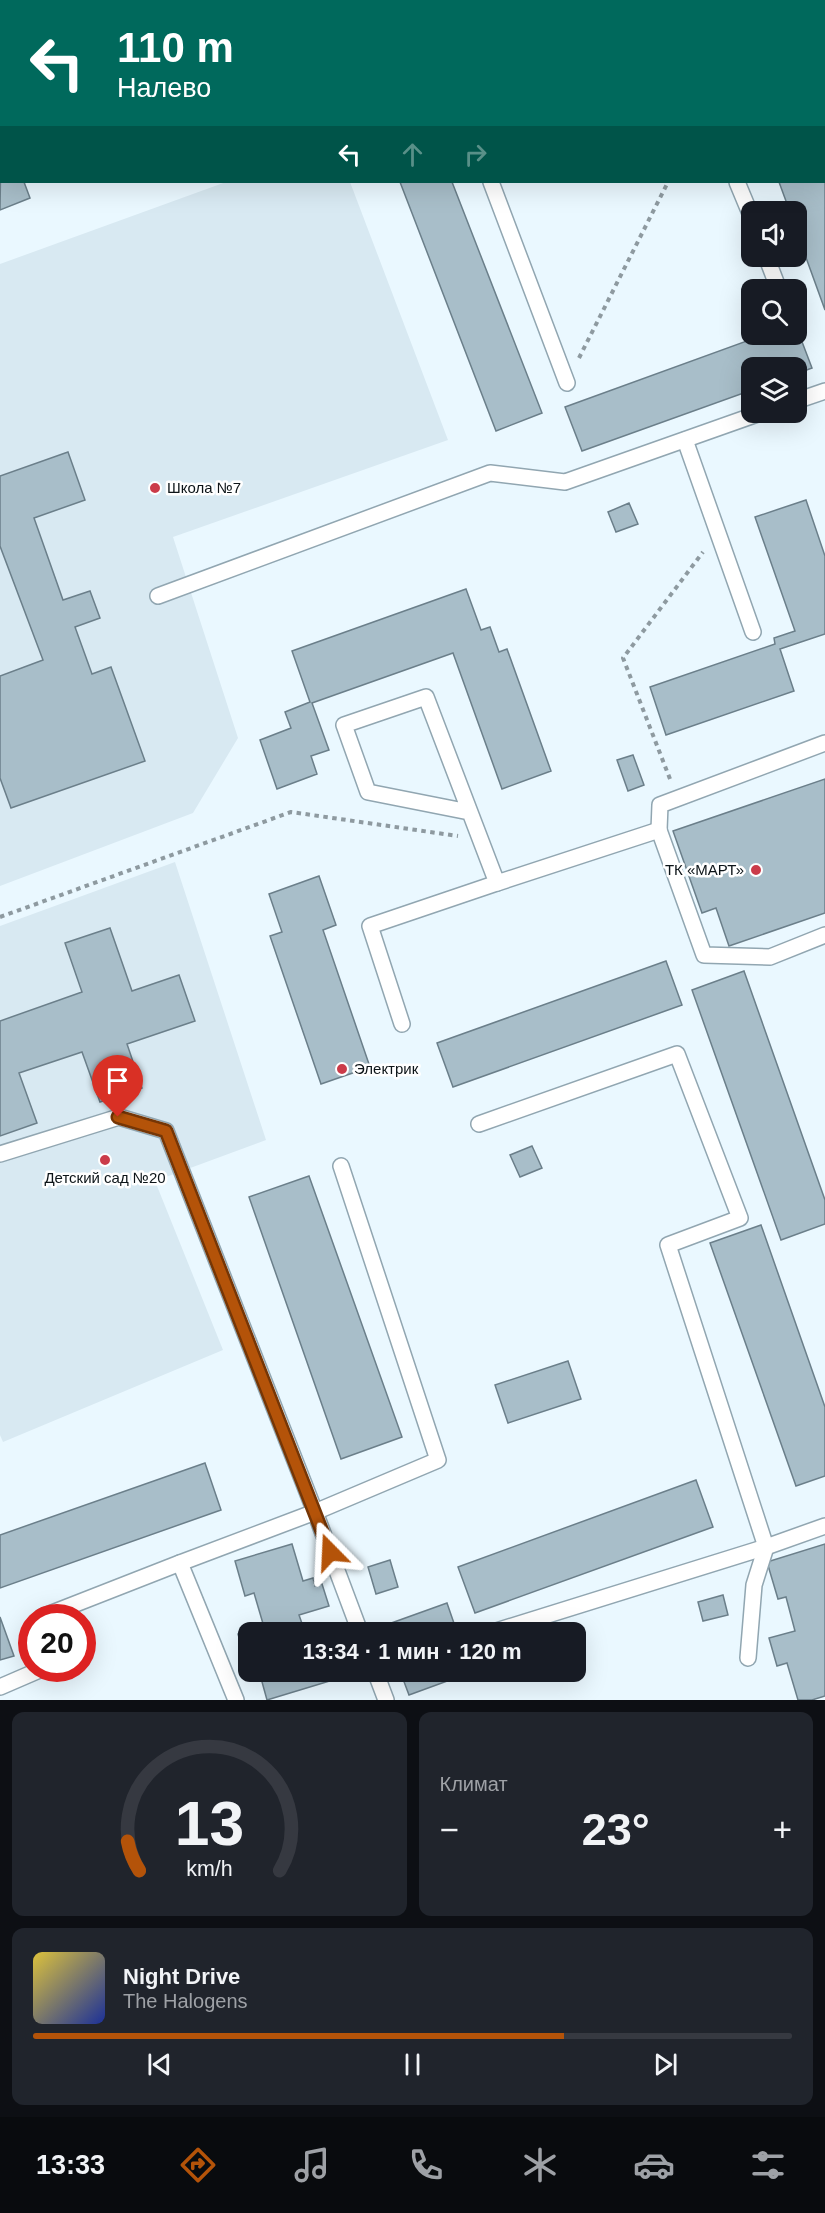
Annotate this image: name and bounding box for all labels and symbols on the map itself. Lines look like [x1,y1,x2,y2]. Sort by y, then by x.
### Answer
place label: Школа №7 [167,479,241,496]
marker: Школа №7 [148,481,162,495]
place label: ТК «МАРТ» [665,861,744,878]
marker: ТК «МАРТ» [749,863,763,877]
pin [92,1055,143,1117]
place label: Электрик [354,1060,419,1077]
marker: Электрик [335,1062,349,1076]
marker: Детский сад №20 [98,1153,112,1167]
place label: Детский сад №20 [44,1169,166,1186]
position arrow [298,1520,362,1584]
speed limit sign: 20 [18,1604,96,1682]

